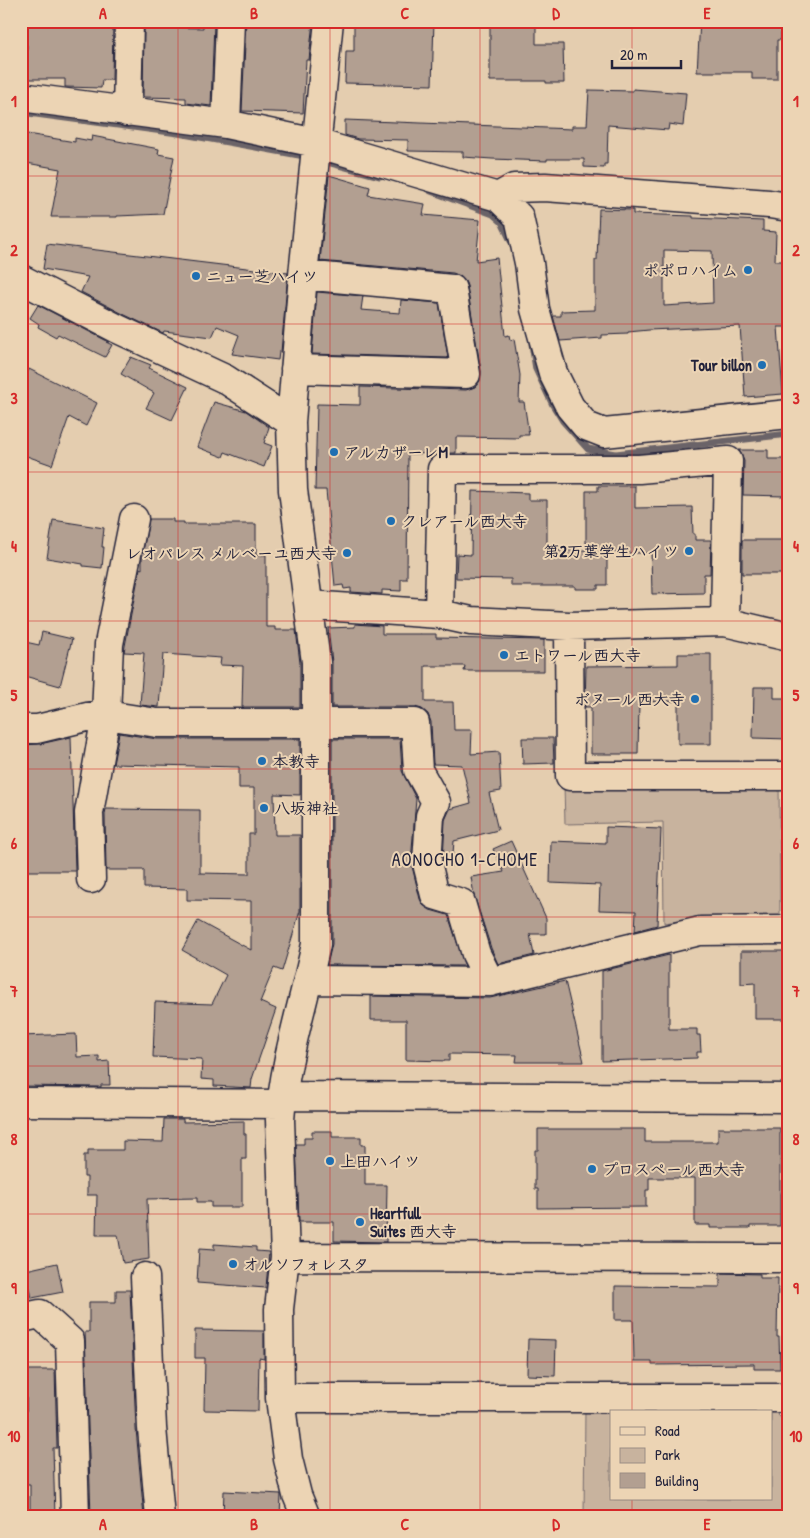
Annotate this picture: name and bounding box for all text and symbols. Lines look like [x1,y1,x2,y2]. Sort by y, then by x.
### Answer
text: A [99,2,107,24]
text: B [250,2,258,24]
text: C [401,2,410,24]
text: D [552,2,560,24]
text: E [703,2,711,24]
scale bar [612,38,681,70]
text: 20 m [620,44,647,65]
text: 1 [11,90,17,112]
text: 1 [793,90,799,112]
text: 2 [10,239,18,261]
text: 2 [792,239,800,261]
place label: ポポロハイム [643,259,738,281]
marker: ポポロハイム [742,264,754,276]
place label: ニュー芝ハイツ [206,265,318,287]
marker: ニュー芝ハイツ [190,270,202,282]
place label: Tour billon [690,354,752,376]
marker: Tour billon [756,359,768,371]
text: 3 [10,387,18,409]
text: 3 [792,387,800,409]
place label: アルカザーレM [344,441,448,463]
marker: アルカザーレM [328,446,340,458]
place label: クレアール西大寺 [401,510,528,532]
marker: クレアール西大寺 [385,515,397,527]
text: 4 [11,535,17,557]
text: 4 [793,535,799,557]
place label: 第2万葉学生ハイツ [544,540,679,562]
place label: レオパレス メルベーユ西大寺 [126,542,337,564]
marker: 第2万葉学生ハイツ [683,545,695,557]
marker: レオパレス メルベーユ西大寺 [341,547,353,559]
place label: エトワール西大寺 [514,644,641,666]
marker: エトワール西大寺 [498,649,510,661]
text: 5 [11,684,18,706]
text: 5 [793,684,800,706]
place label: ボヌール西大寺 [574,688,685,710]
marker: ボヌール西大寺 [689,693,701,705]
place label: 本教寺 [272,750,320,772]
marker: 本教寺 [256,755,268,767]
place label: 八坂神社 [274,797,338,819]
marker: 八坂神社 [258,802,270,814]
text: 6 [11,832,18,854]
text: 6 [793,832,800,854]
district label: AONOCHO 1-CHOME [392,847,538,872]
text: 7 [9,980,18,1002]
text: 7 [791,980,800,1002]
text: 8 [11,1128,18,1150]
text: 8 [793,1128,800,1150]
place label: 上田ハイツ [340,1150,420,1172]
marker: 上田ハイツ [324,1155,336,1167]
place label: プロスペール西大寺 [602,1158,745,1180]
marker: プロスペール西大寺 [586,1163,598,1175]
place label: Heartfull Suites 西大寺 [370,1202,457,1242]
marker: Heartfull Suites 西大寺 [354,1216,366,1228]
place label: オルソフォレスタ [243,1253,369,1275]
marker: オルソフォレスタ [227,1258,239,1270]
text: 9 [11,1277,17,1299]
text: 9 [793,1277,799,1299]
legend [610,1410,772,1500]
text: Road [655,1420,680,1441]
text: 10 [8,1425,20,1447]
text: 10 [790,1425,802,1447]
text: Park [655,1444,680,1465]
text: Building [655,1470,699,1491]
text: A [99,1513,107,1535]
text: B [250,1513,258,1535]
text: C [401,1513,410,1535]
text: D [552,1513,560,1535]
text: E [703,1513,711,1535]

